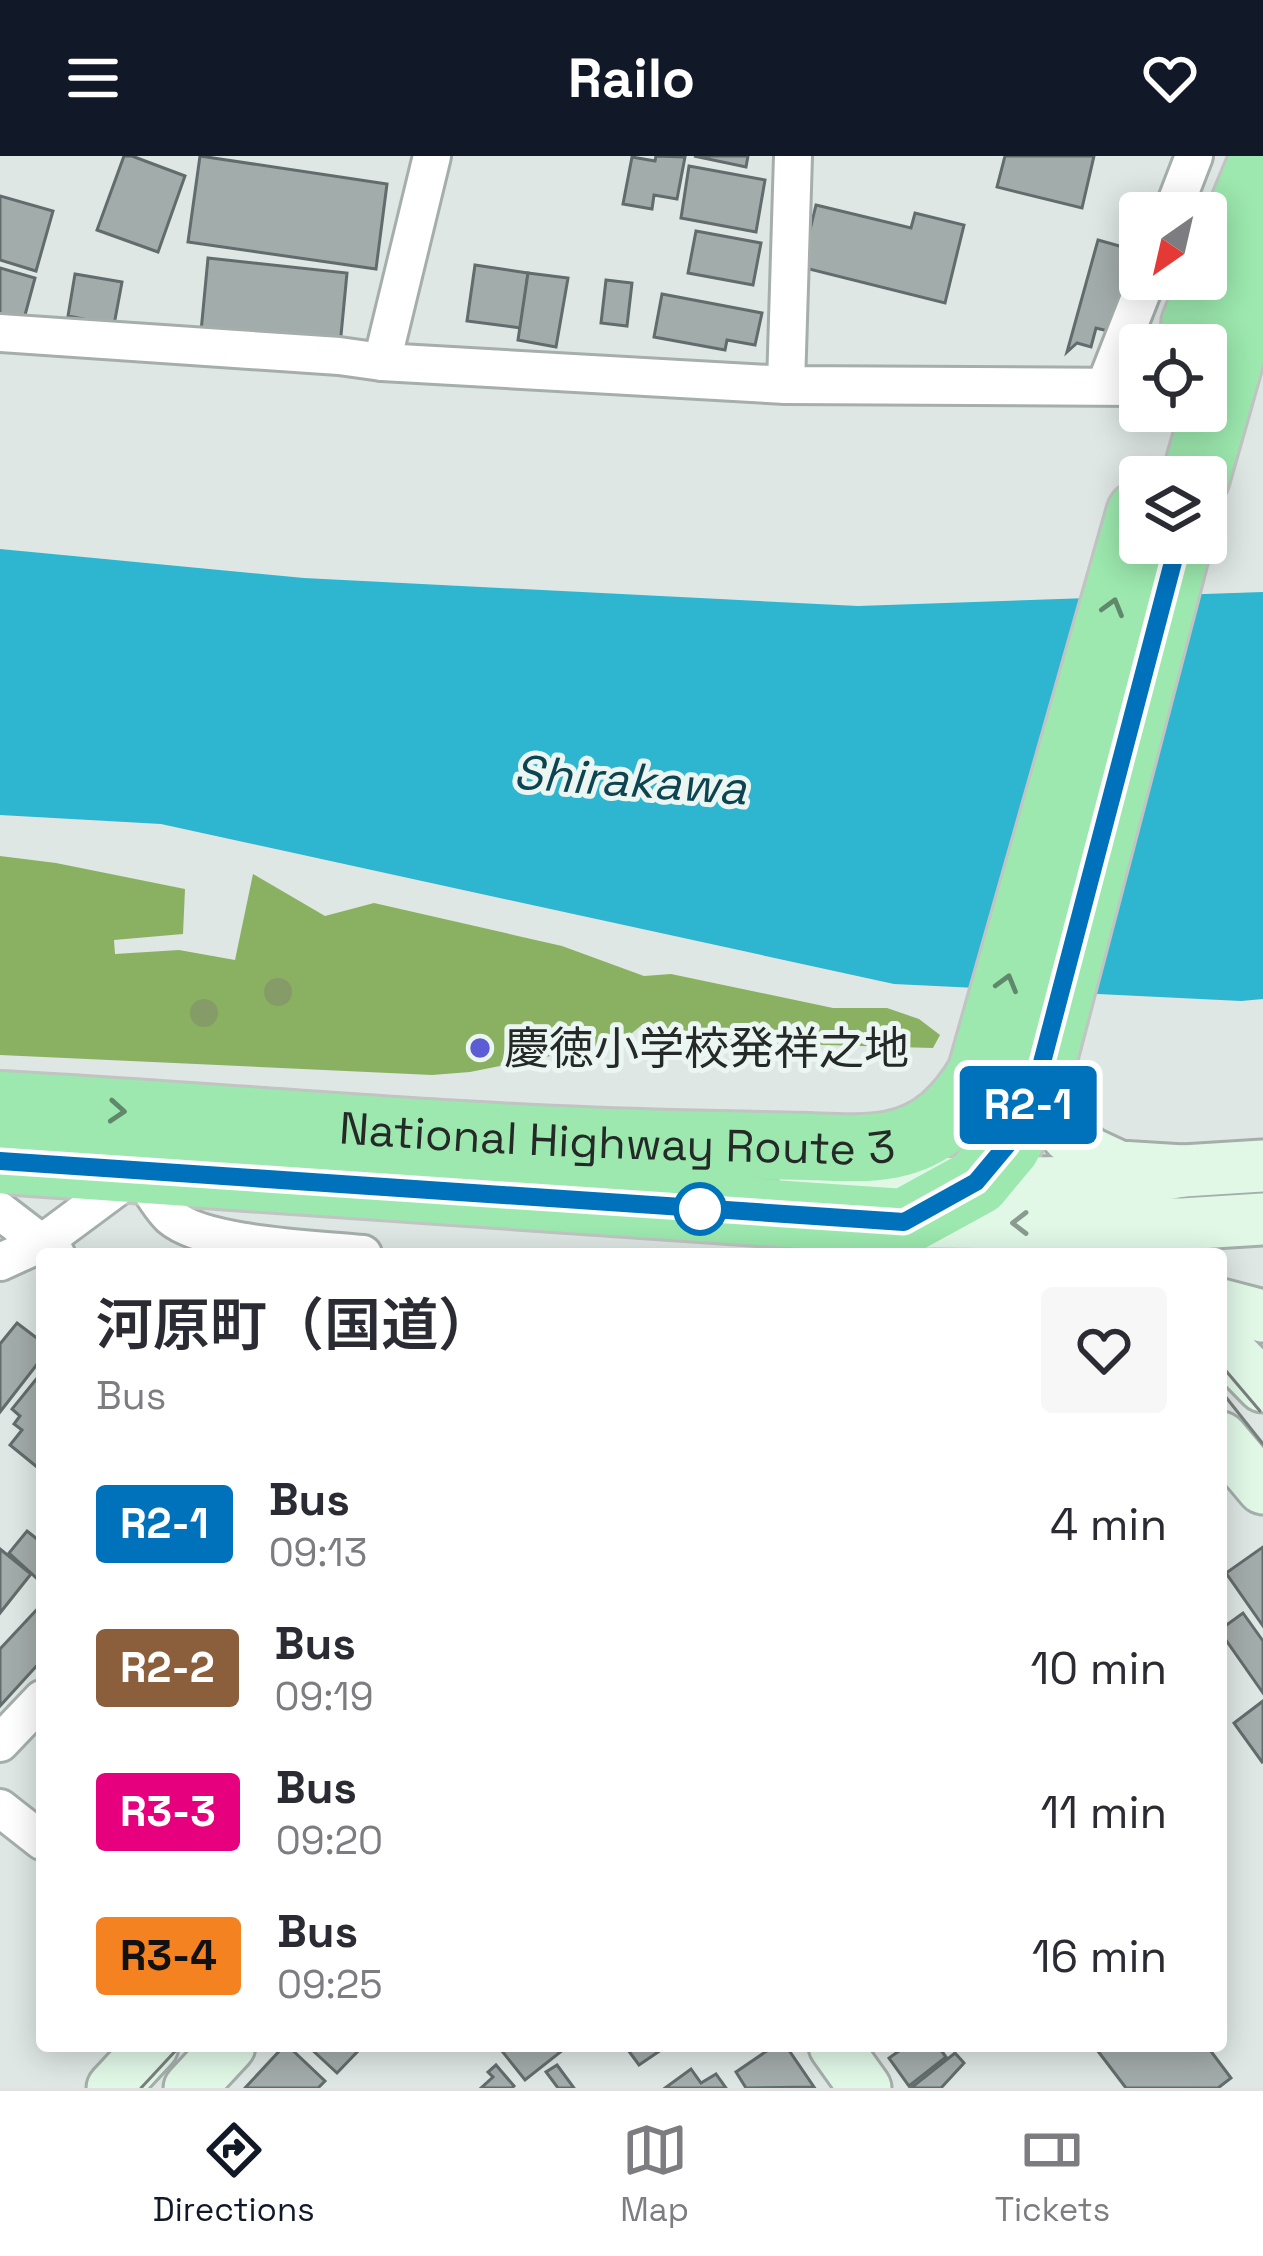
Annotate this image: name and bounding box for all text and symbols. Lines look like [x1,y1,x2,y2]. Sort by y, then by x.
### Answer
text: Railo [568,44,695,113]
icon: menu [60,45,126,111]
icon: heart [1137,45,1203,111]
north arrow [1119,192,1227,300]
map controls [1119,192,1227,564]
button: locate [1119,324,1227,432]
button: layers [1119,456,1227,564]
one-way arrow [1099,598,1124,618]
water label: Shirakawa [511,741,749,819]
one-way arrow [993,973,1018,994]
place label: 慶徳小学校発祥之地 [504,1020,909,1077]
marker: 慶徳小学校発祥之地 [467,1035,493,1061]
line badge: R2-1 [944,1066,1112,1144]
text: R2-1 [984,1078,1072,1131]
one-way arrow [108,1098,127,1124]
street label: National Highway Route 3 [337,1099,898,1177]
unlabelled marker [675,1184,725,1234]
one-way arrow [1010,1210,1028,1236]
button: heart [1041,1287,1167,1413]
text: 河原町（国道） [96,1289,495,1362]
text: Bus [96,1371,166,1420]
text: Bus [269,1471,350,1528]
text: 4 min [1050,1496,1167,1553]
text: R2-1 [120,1497,209,1550]
text: 09:13 [269,1528,367,1577]
text: Bus [275,1615,356,1672]
text: 10 min [1030,1640,1167,1697]
text: R2-2 [120,1641,215,1694]
text: 09:19 [275,1672,374,1721]
text: Bus [276,1759,357,1816]
text: 11 min [1041,1784,1167,1841]
text: R3-3 [120,1785,216,1838]
text: 09:20 [276,1816,383,1865]
text: Bus [277,1903,358,1960]
text: 16 min [1032,1928,1167,1985]
text: R3-4 [120,1929,217,1982]
text: 09:25 [277,1960,383,2009]
tab: Directions [153,2117,315,2231]
tab: Map [620,2117,689,2231]
tab: Tickets [995,2117,1110,2231]

